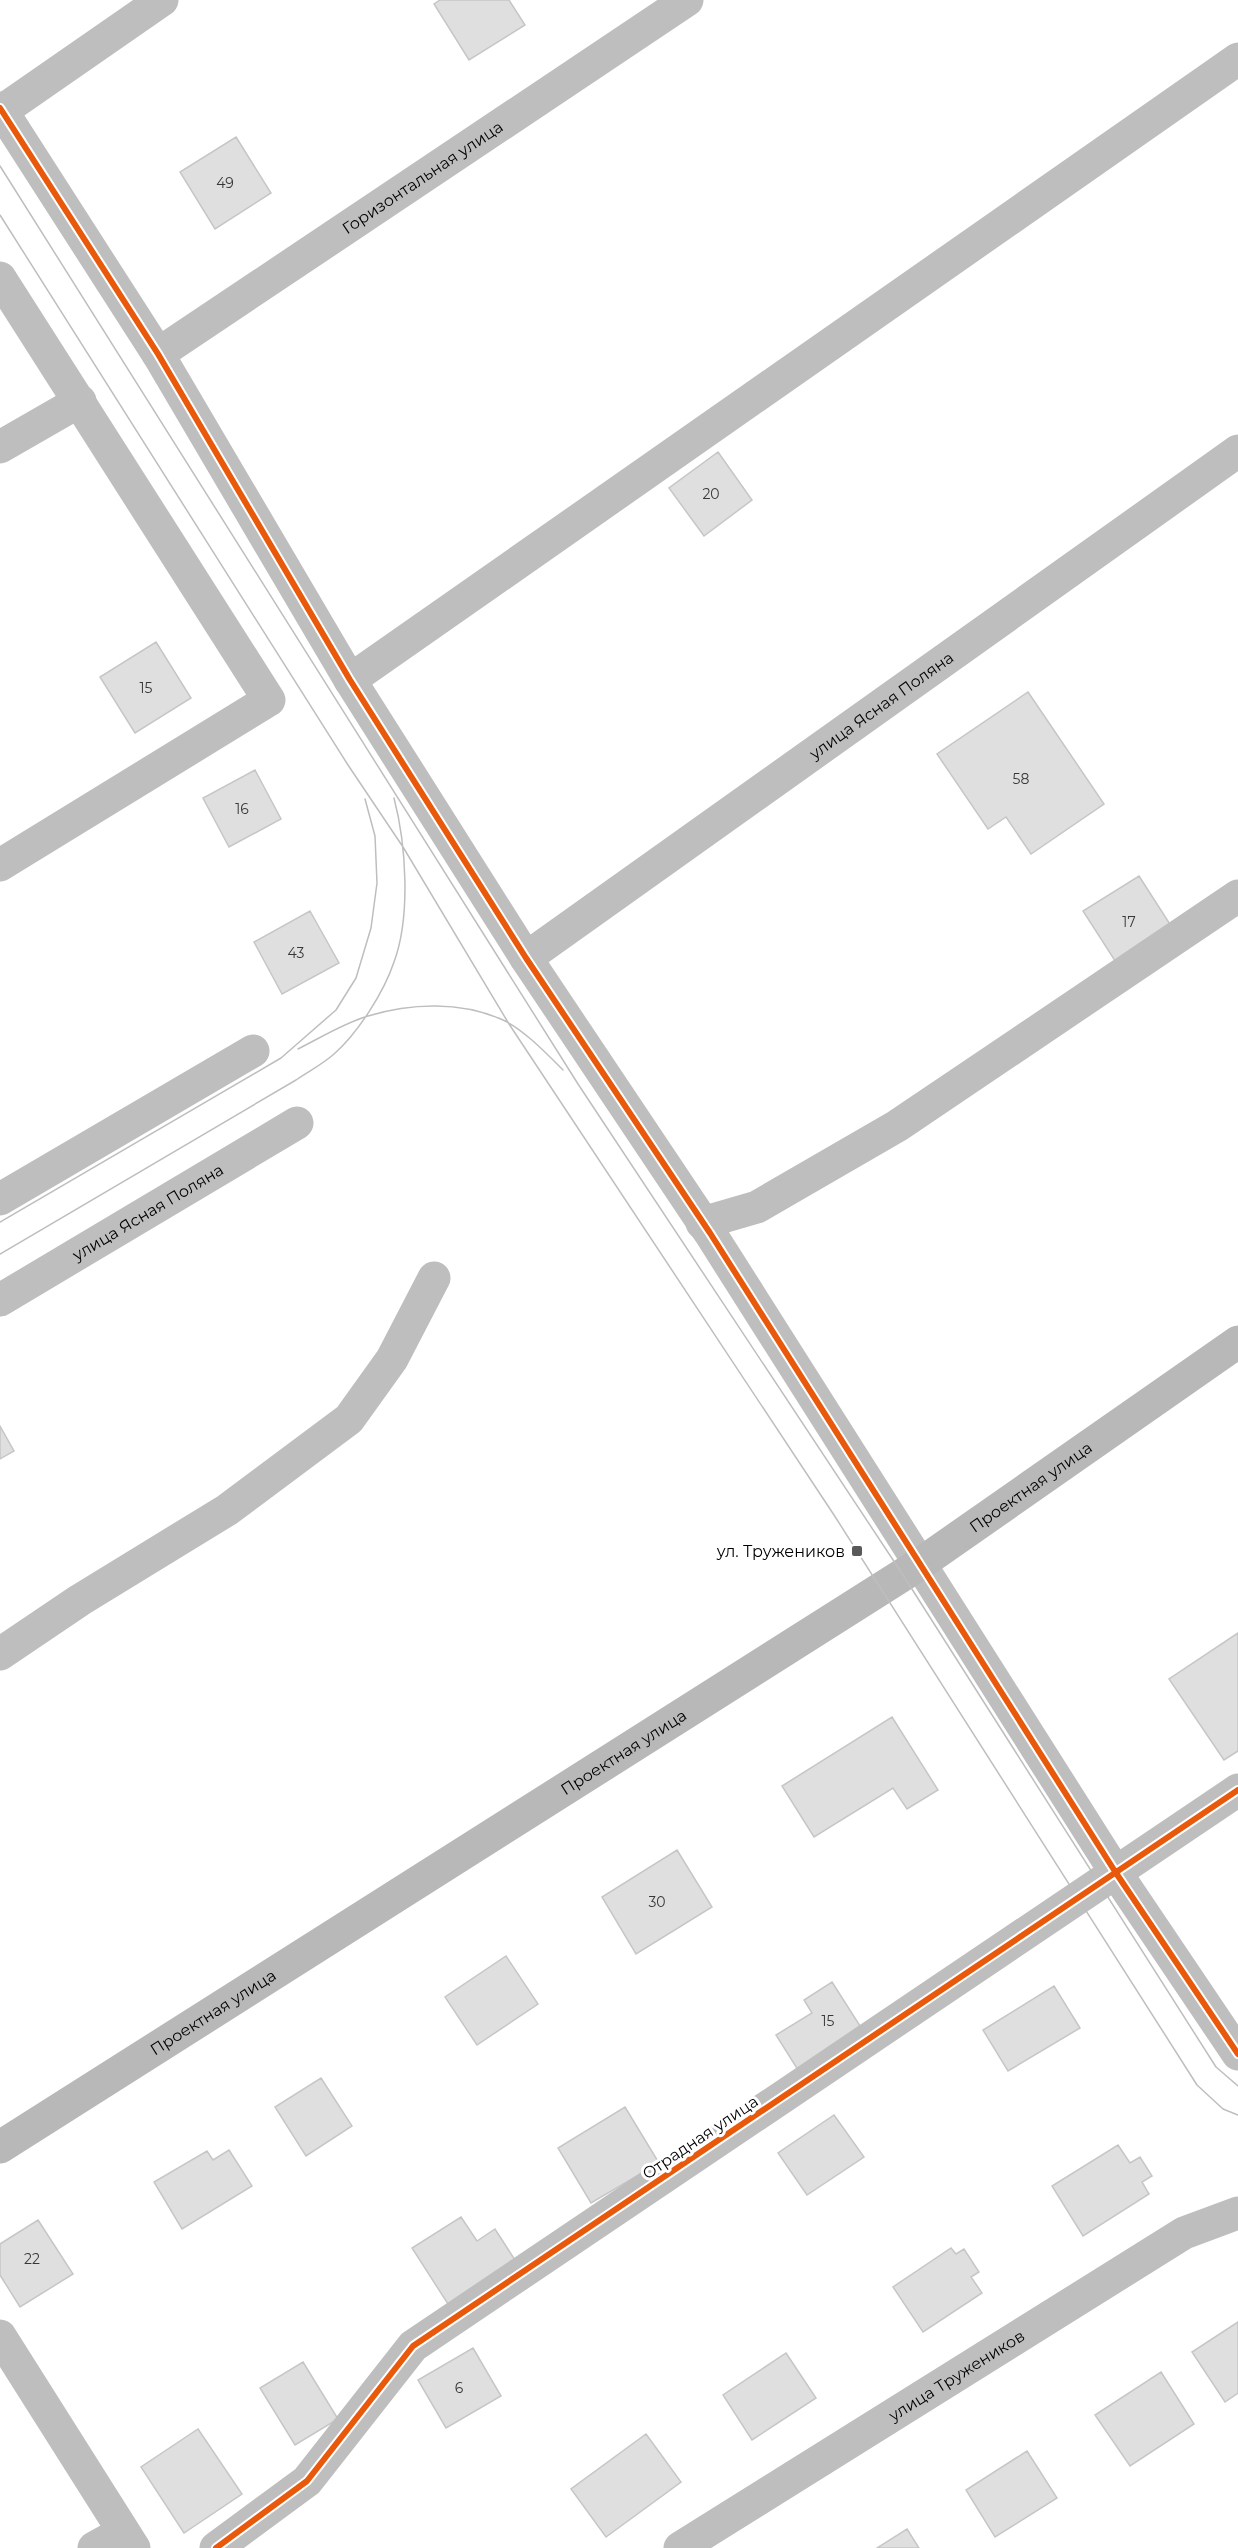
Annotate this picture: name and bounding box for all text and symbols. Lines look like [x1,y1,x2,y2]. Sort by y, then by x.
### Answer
street label: Горизонтальная улица [339,117,506,238]
house number: 49 [216,174,234,192]
house number: 20 [702,485,720,503]
street label: улица Ясная Поляна [805,648,957,764]
house number: 15 [140,679,153,697]
house number: 58 [1013,770,1029,788]
house number: 16 [235,800,249,818]
house number: 17 [1122,913,1136,931]
house number: 43 [288,944,305,962]
street label: улица Ясная Поляна [68,1160,227,1265]
street label: Проектная улица [966,1438,1096,1537]
place label: ул. Тружеников [716,1542,845,1561]
marker: ул. Тружеников [850,1544,864,1558]
street label: Проектная улица [557,1706,690,1799]
house number: 30 [648,1893,666,1911]
street label: Проектная улица [147,1966,279,2059]
house number: 15 [822,2012,835,2030]
street label: Отрадная улица [639,2092,762,2183]
house number: 22 [24,2250,40,2268]
street label: улица Тружеников [885,2326,1028,2426]
house number: 6 [455,2379,464,2397]

